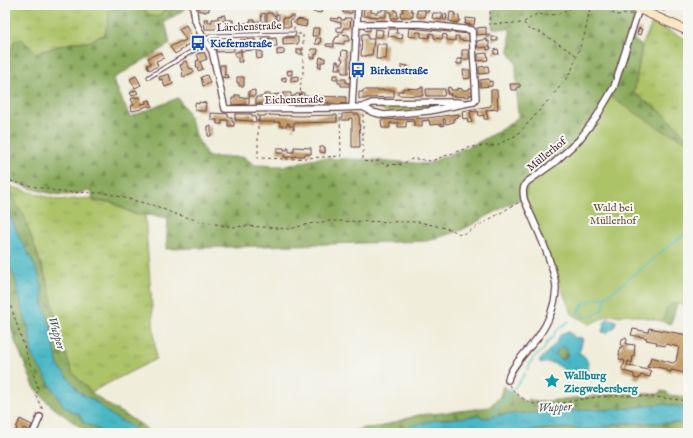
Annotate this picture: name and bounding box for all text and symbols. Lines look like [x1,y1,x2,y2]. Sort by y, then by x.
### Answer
street label: Lärchenstraße [216,19,282,35]
bus stop icon: Kiefernstraße [189,34,207,52]
place label: Kiefernstraße [210,37,272,51]
bus stop icon: Birkenstraße [349,61,367,79]
place label: Birkenstraße [370,64,428,78]
street label: Eichenstraße [264,92,324,108]
street label: Müllerhof [524,133,571,175]
park label: Wald bei Müllerhof [590,201,638,228]
water label: Wupper [44,315,69,352]
place label: Wallburg Ziegwebersberg [563,369,639,396]
place icon: Wallburg Ziegwebersberg [543,372,561,390]
water label: Wupper [538,399,573,416]

